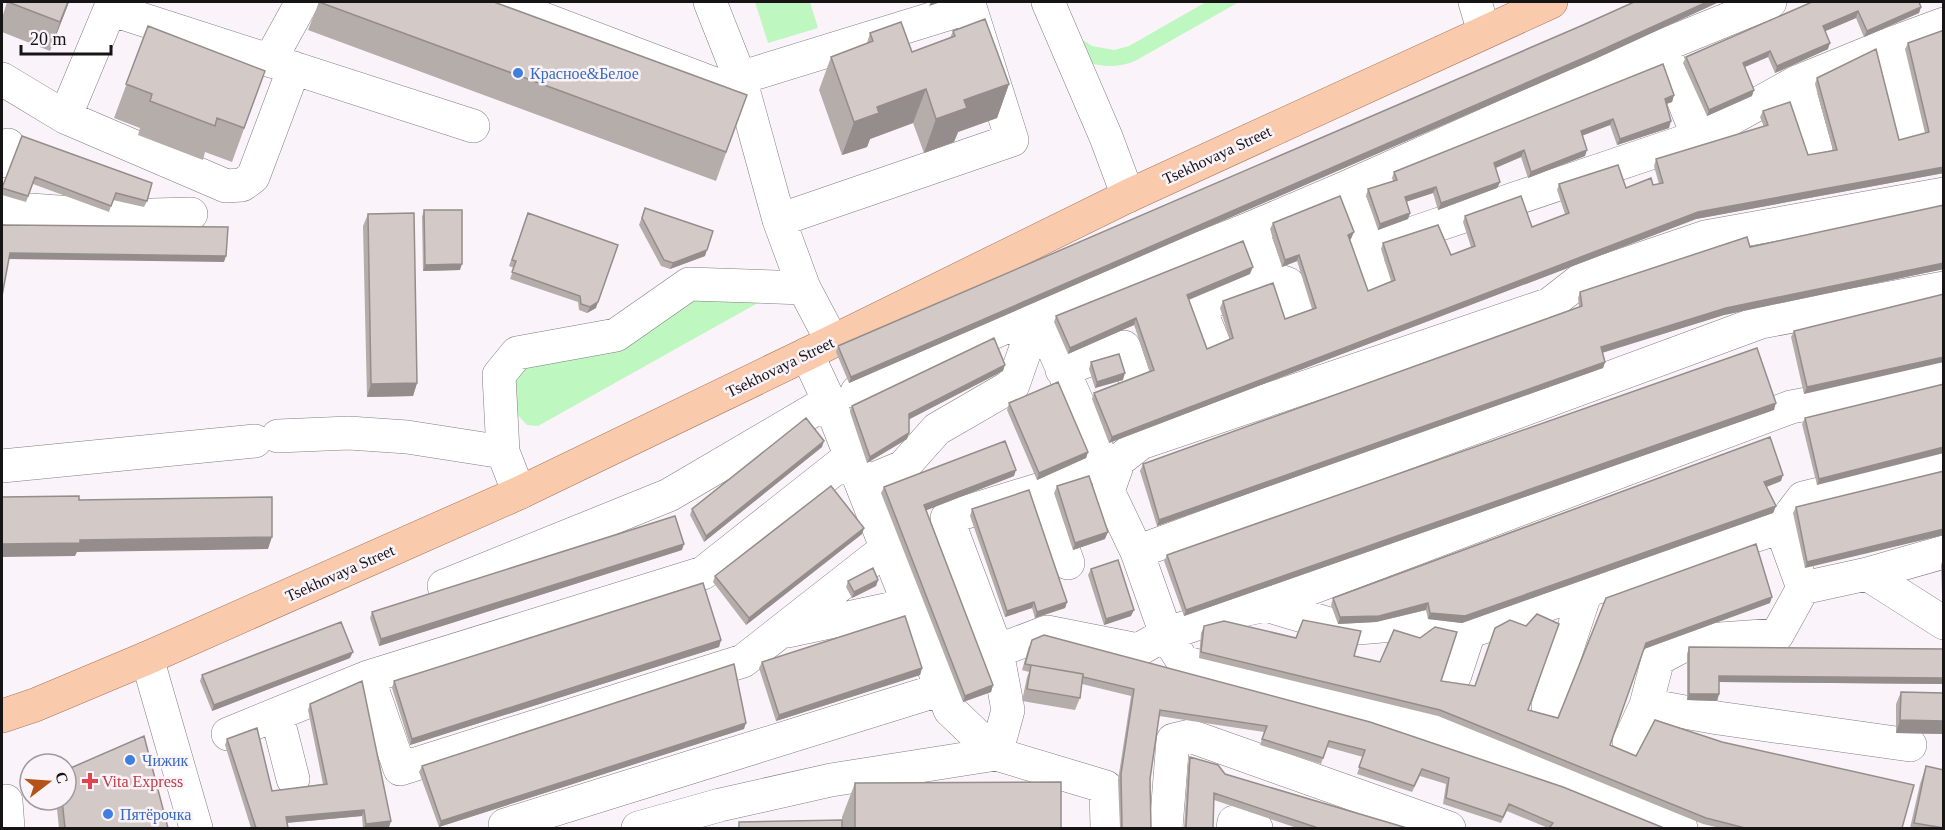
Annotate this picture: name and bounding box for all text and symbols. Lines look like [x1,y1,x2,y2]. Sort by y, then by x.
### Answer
scale bar [21,18,111,56]
text: 20 m [30,29,67,49]
place label: Красное&Белое [530,65,639,83]
marker: Красное&Белое [511,66,525,80]
street label: Tsekhovaya Street [1160,122,1275,188]
street label: Tsekhovaya Street [723,333,837,401]
street label: Tsekhovaya Street [283,541,398,606]
north arrow [18,752,78,812]
place label: Чижик [142,752,189,769]
marker: Чижик [123,753,137,767]
text: С [52,770,72,786]
place label: Vita Express [102,773,183,791]
marker: Vita Express [83,774,97,788]
place label: Пятёрочка [120,806,191,824]
marker: Пятёрочка [101,807,115,821]

